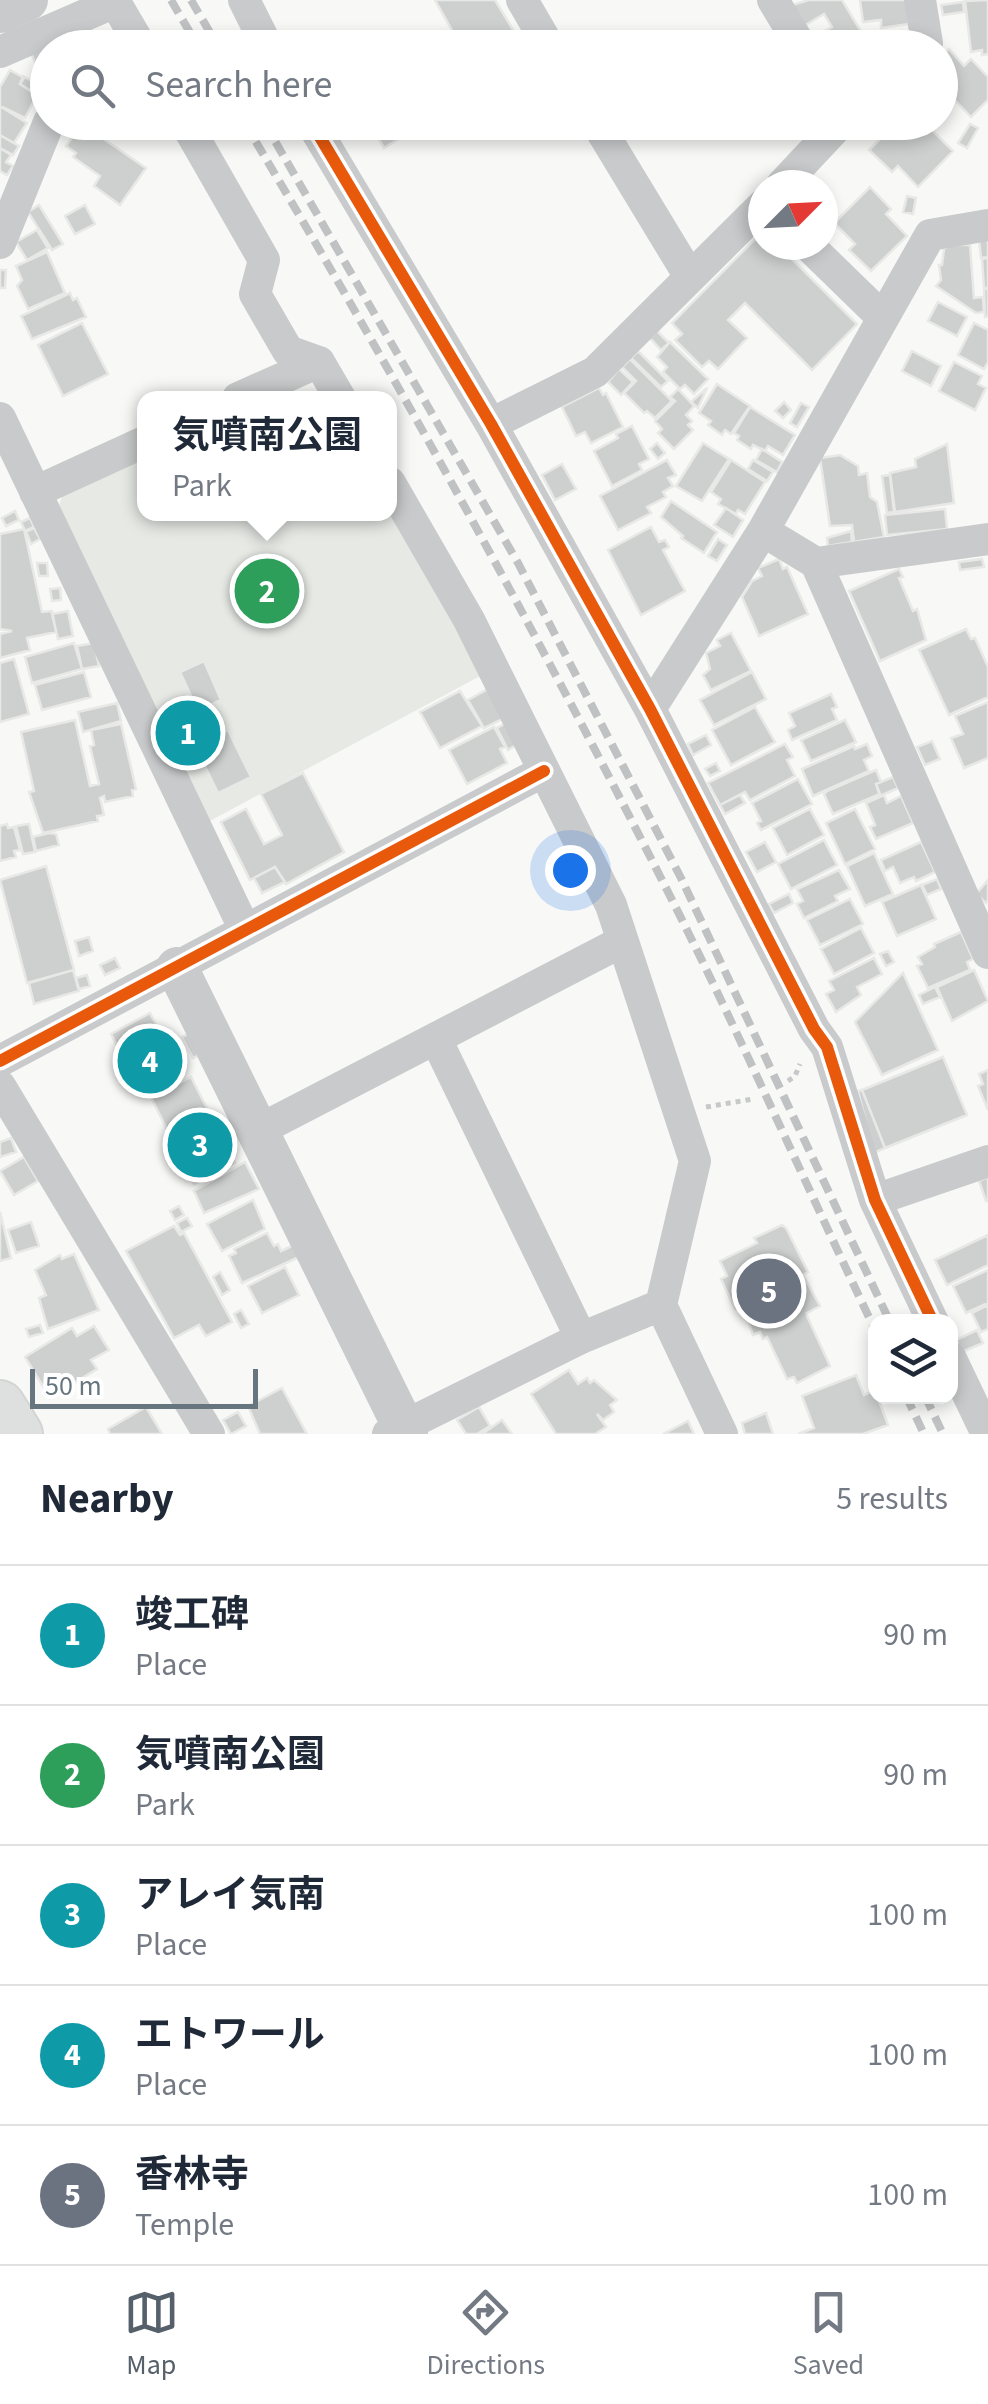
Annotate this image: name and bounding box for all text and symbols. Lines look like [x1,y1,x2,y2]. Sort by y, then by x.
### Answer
search box [30,30,958,140]
icon: search [65,58,120,113]
text: Search here [145,58,332,112]
north arrow [748,170,838,260]
popup [137,391,397,521]
text: 気噴南公園 [172,409,362,463]
text: Park [172,463,232,509]
pin: 2 [234,554,300,628]
pin: 1 [156,696,220,770]
your location [545,845,596,896]
pin: 4 [118,1024,182,1098]
pin: 3 [168,1108,232,1182]
pin: 5 [736,1254,802,1328]
map controls [868,1314,958,1404]
button: layers [868,1314,958,1404]
scale bar [30,1364,258,1408]
text: 50 m [45,1366,102,1406]
text: Nearby [40,1469,174,1529]
text: 5 results [836,1476,948,1522]
text: 竣工碑 [135,1588,249,1642]
text: 1 [64,1612,81,1658]
text: 90 m [883,1612,948,1658]
text: Place [135,1642,207,1688]
text: 気噴南公園 [135,1728,325,1782]
text: 2 [64,1752,81,1798]
text: 90 m [883,1752,948,1798]
text: Park [135,1782,195,1828]
text: アレイ気南 [135,1868,325,1922]
text: 3 [64,1892,81,1938]
text: 100 m [867,1892,948,1938]
text: Place [135,1922,207,1968]
text: エトワール [135,2008,325,2062]
text: 4 [64,2032,81,2078]
text: 100 m [867,2032,948,2078]
text: Place [135,2062,207,2108]
text: 香林寺 [135,2148,249,2202]
text: 5 [64,2172,81,2218]
text: 100 m [867,2172,948,2218]
text: Temple [135,2202,234,2248]
tab: Map [124,2285,179,2385]
tab: Directions [427,2285,545,2385]
tab: Saved [793,2285,864,2385]

